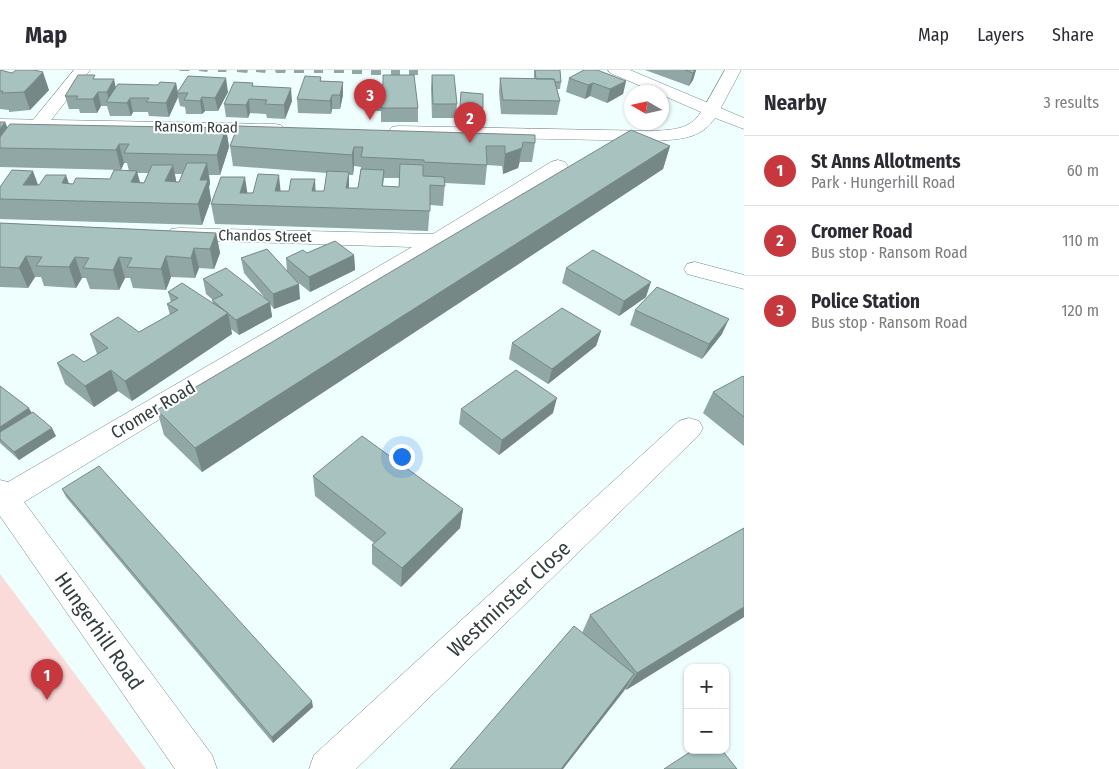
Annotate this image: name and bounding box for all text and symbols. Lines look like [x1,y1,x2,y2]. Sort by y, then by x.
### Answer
text: Map [25,21,67,49]
text: Map [918,24,949,46]
text: Layers [977,24,1024,46]
text: Share [1052,24,1094,46]
pin: 3 [354,79,386,120]
north arrow [624,85,669,130]
text: Nearby [764,90,826,116]
text: 3 results [1043,93,1099,112]
pin: 2 [454,102,486,143]
street label: Ransom Road [154,117,238,137]
text: St Anns Allotments [811,150,961,173]
text: 1 [777,161,783,180]
text: 60 m [1067,161,1099,180]
text: Park · Hungerhill Road [811,173,955,192]
text: Cromer Road [811,220,913,243]
street label: Chandos Street [218,226,312,246]
text: 2 [776,231,784,250]
text: 110 m [1062,231,1099,250]
text: Bus stop · Ransom Road [811,243,968,262]
text: Police Station [811,290,920,313]
text: 3 [776,301,784,320]
text: 120 m [1061,301,1099,320]
text: Bus stop · Ransom Road [811,313,968,332]
street label: Cromer Road [107,376,199,444]
your location [389,444,415,470]
street label: Westminster Close [442,535,576,663]
street label: Hungerhill Road [49,567,149,695]
pin: 1 [31,659,63,700]
map controls [684,664,729,754]
button: + [684,664,729,709]
button: − [684,709,729,754]

